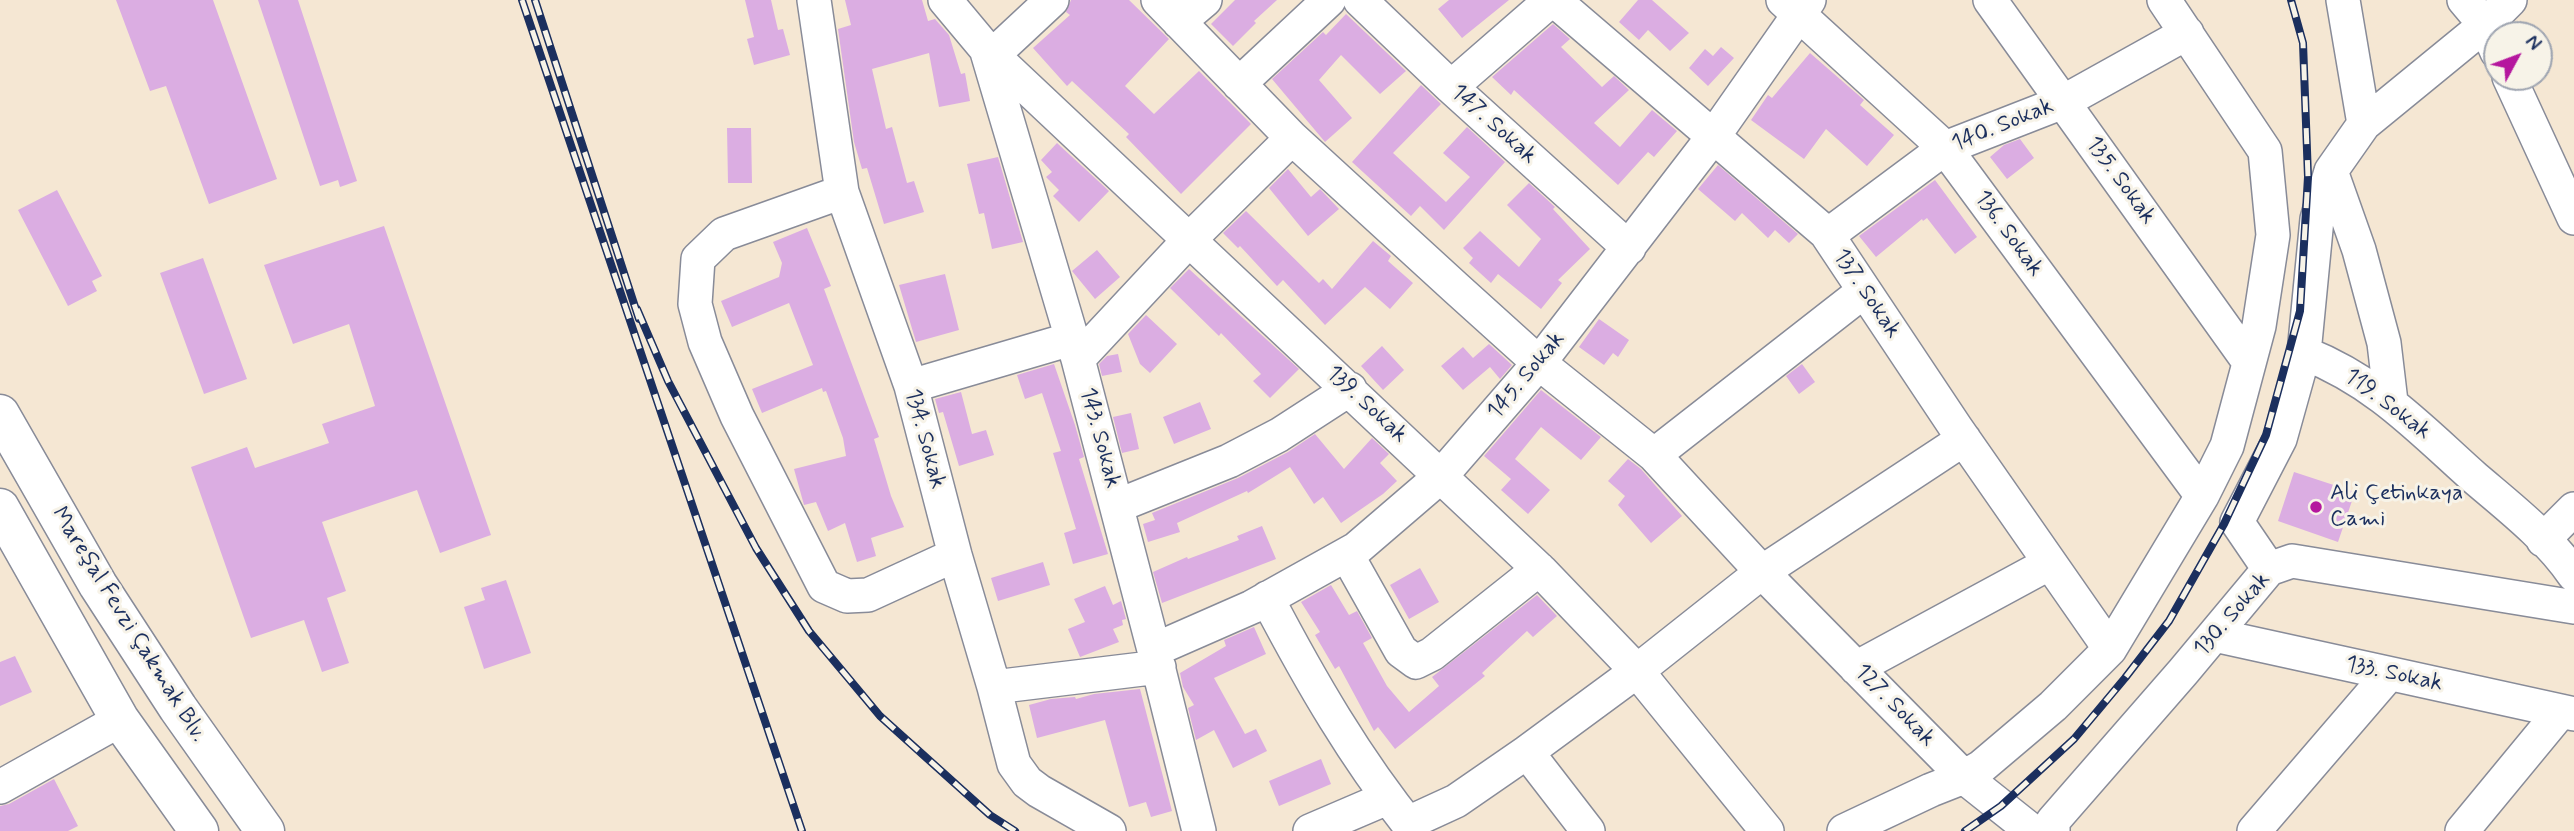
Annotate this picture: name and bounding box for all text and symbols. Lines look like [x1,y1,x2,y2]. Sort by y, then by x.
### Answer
north arrow [2483,21,2553,91]
text: N [2519,30,2546,56]
street label: 147. Sokak [1444,79,1542,171]
street label: 140. Sokak [1948,93,2058,159]
street label: 135. Sokak [2079,132,2161,230]
street label: 136. Sokak [1967,185,2049,283]
street label: 137. Sokak [1826,244,1906,344]
street label: 145. Sokak [1482,326,1572,426]
street label: 139. Sokak [1320,360,1412,450]
street label: 119. Sokak [2338,363,2436,447]
street label: 143. Sokak [1072,385,1126,491]
street label: 134. Sokak [897,386,951,492]
place label: Ali Çetinkaya Cami [2330,480,2463,534]
marker: Ali Çetinkaya Cami [2308,499,2324,515]
street label: Mareşal Fevzi Çakmak Blv. [44,502,212,748]
street label: 130. Sokak [2189,567,2277,663]
street label: 133. Sokak [2343,651,2445,699]
street label: 127. Sokak [1848,659,1940,753]

